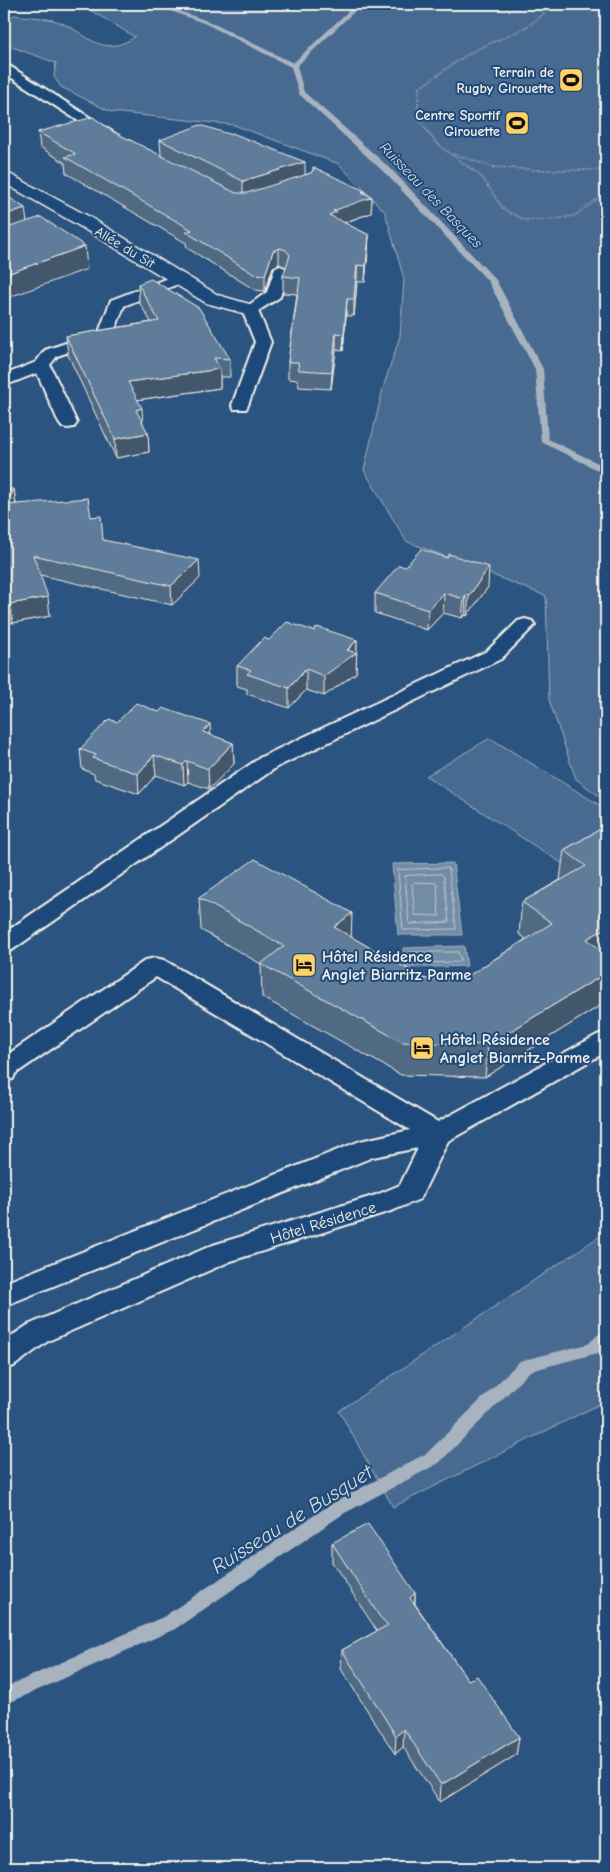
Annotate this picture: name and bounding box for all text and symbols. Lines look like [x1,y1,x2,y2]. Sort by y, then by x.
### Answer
place label: Terrain de Rugby Girouette [456,64,554,97]
sports icon: Terrain de Rugby Girouette [558,67,584,93]
place label: Centre Sportif Girouette [415,107,500,140]
sports icon: Centre Sportif Girouette [504,110,530,136]
water label: Ruisseau des Basques [376,138,487,252]
street label: Allée du Sit [92,223,159,273]
place label: Hôtel Résidence Anglet Biarritz Parme [322,948,471,984]
hotel icon: Hôtel Résidence Anglet Biarritz Parme [291,952,317,978]
place label: Hôtel Résidence Anglet Biarritz-Parme [440,1031,590,1067]
hotel icon: Hôtel Résidence Anglet Biarritz-Parme [409,1035,435,1061]
street label: Hôtel Résidence [268,1198,378,1248]
water label: Ruisseau de Busquet [207,1459,378,1578]

